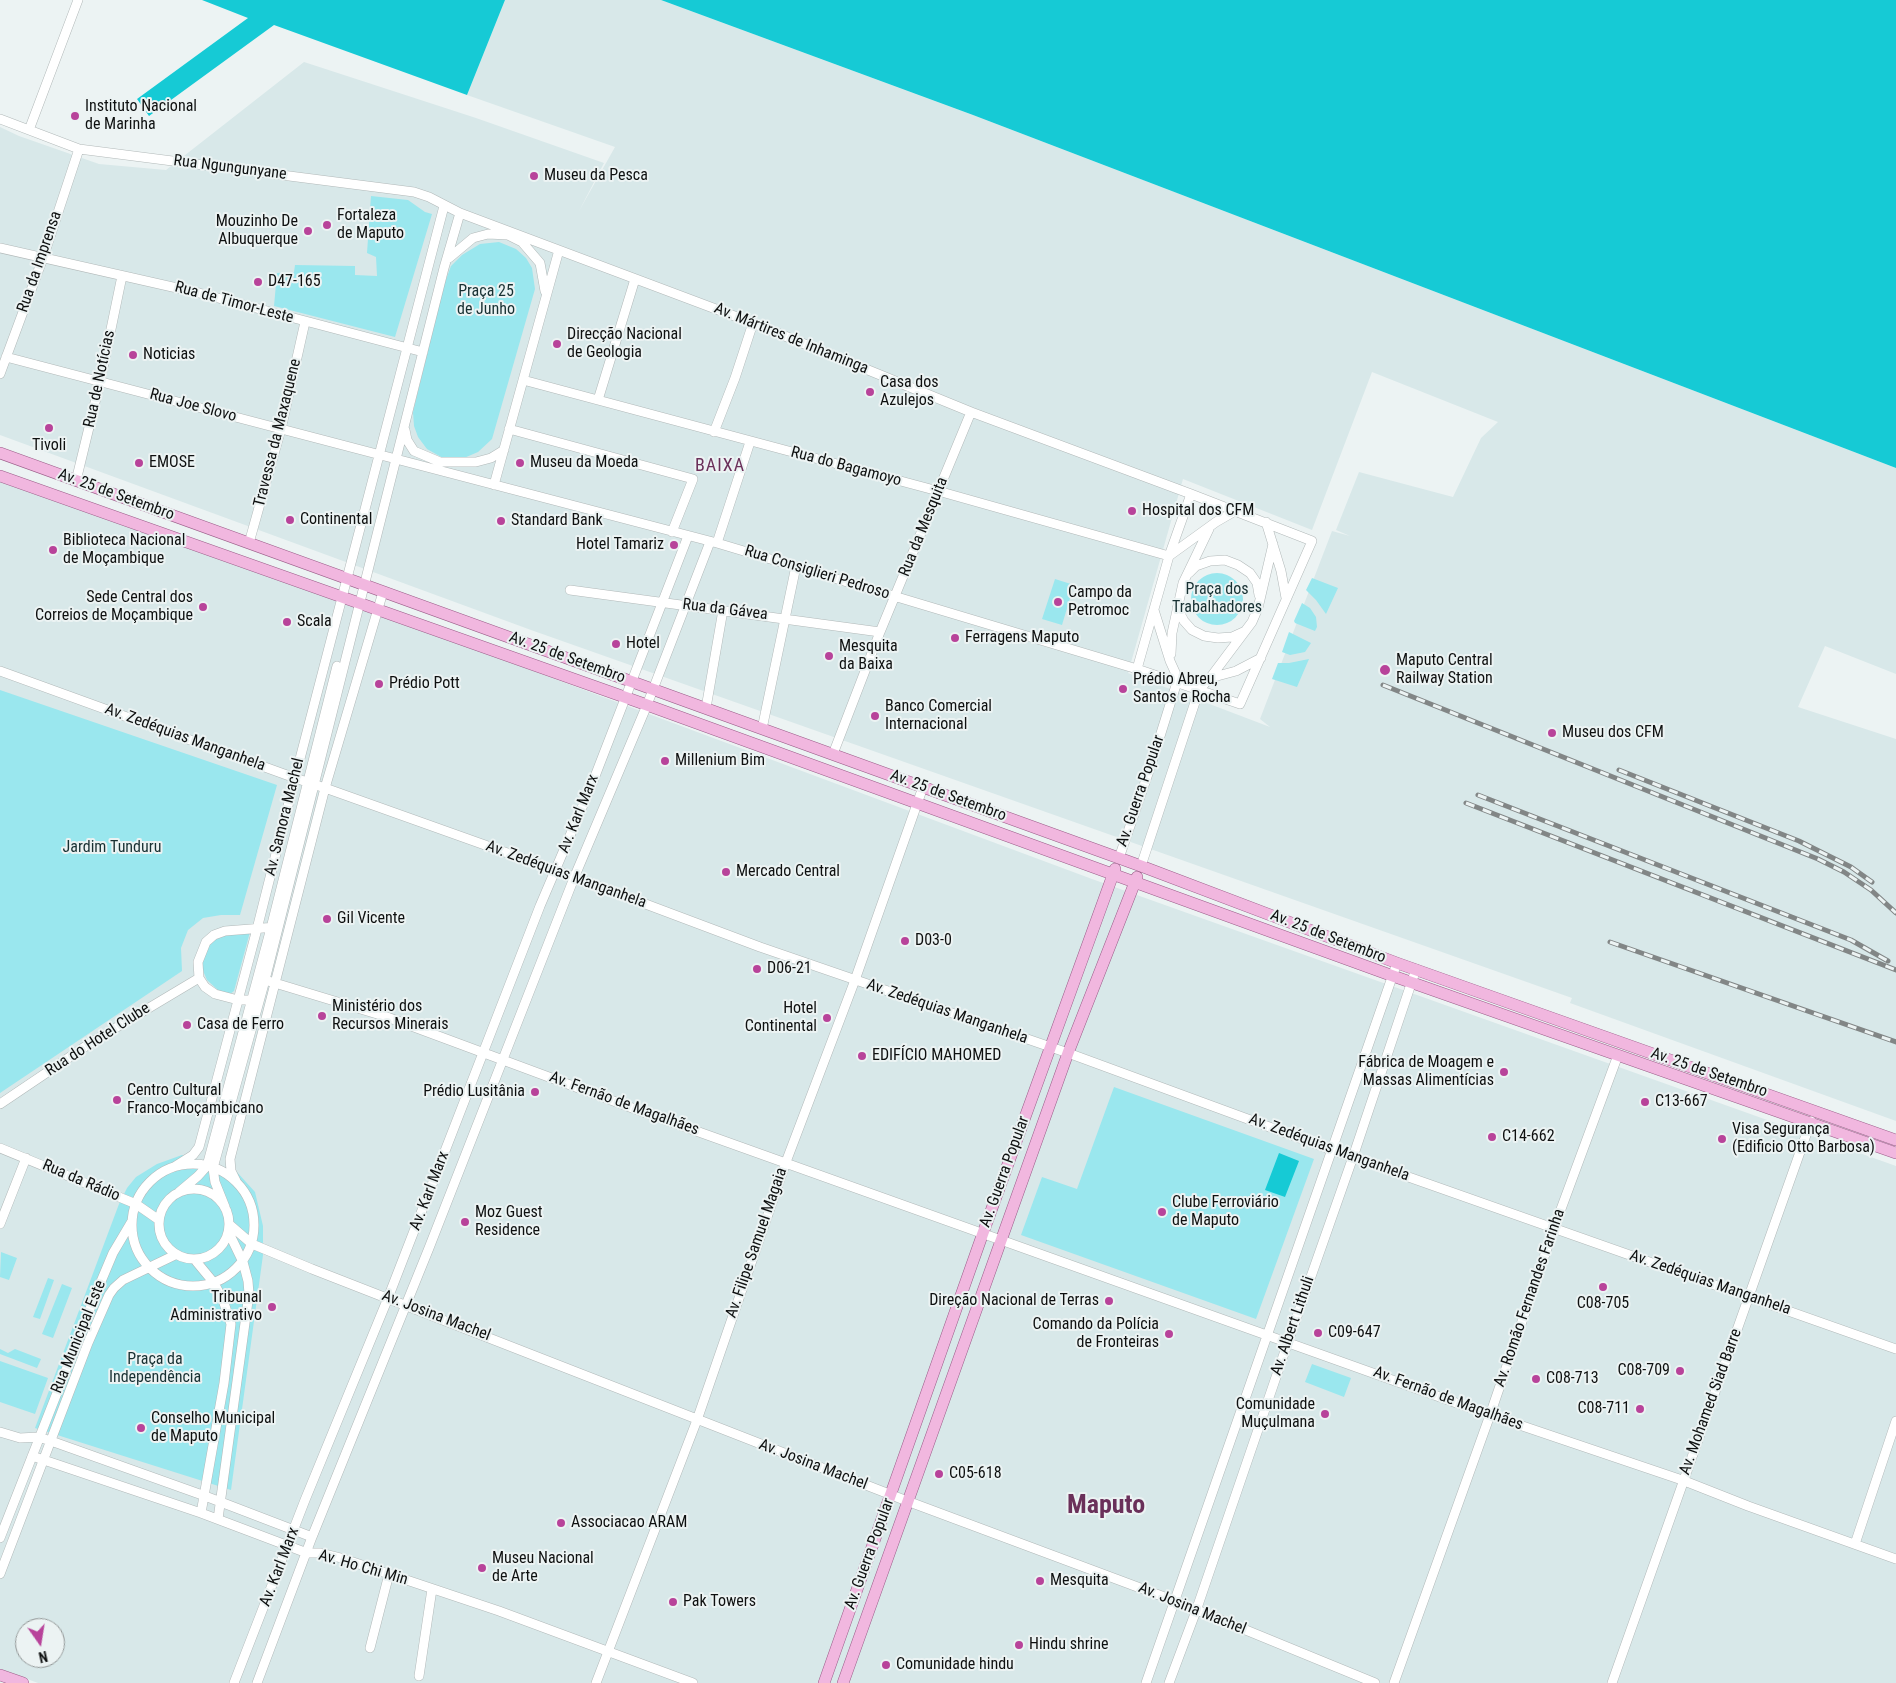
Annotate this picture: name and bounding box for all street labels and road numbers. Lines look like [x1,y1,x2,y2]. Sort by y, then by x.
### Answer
street label: Rua Ngungunyane [172,152,288,184]
street label: Rua da Imprensa [14,209,66,315]
street label: Rua de Timor-Leste [172,278,296,328]
street label: Av. Mártires de Inhaminga [711,299,871,379]
street label: Rua de Notícias [80,329,120,429]
street label: Travessa da Maxaquene [250,357,306,509]
street label: Rua Joe Slovo [147,385,239,427]
street label: Rua do Bagamoyo [789,443,903,491]
street label: Av. 25 de Setembro [55,465,177,525]
street label: Rua da Mesquita [895,474,953,580]
street label: Rua Consiglieri Pedroso [742,542,892,604]
street label: Rua da Gávea [681,595,769,625]
street label: Av. 25 de Setembro [506,628,628,688]
street label: Av. Zedéquias Manganhela [102,700,268,776]
street label: Av. Guerra Popular [1113,733,1169,849]
street label: Av. Samora Machel [261,756,309,878]
street label: Av. 25 de Setembro [887,766,1009,826]
street label: Av. Karl Marx [555,772,603,856]
street label: Av. Zedéquias Manganhela [483,837,649,913]
street label: Av. 25 de Setembro [1268,906,1388,968]
street label: Av. Zedéquias Manganhela [864,975,1030,1049]
street label: Rua do Hotel Clube [42,999,154,1081]
street label: Av. 25 de Setembro [1648,1044,1770,1102]
street label: Av. Fernão de Magalhães [546,1068,702,1140]
street label: Av. Zedéquias Manganhela [1246,1110,1412,1186]
street label: Av. Guerra Popular [976,1114,1034,1230]
street label: Av. Karl Marx [406,1149,454,1233]
street label: Rua da Rádio [39,1156,123,1206]
street label: Av. Filipe Samuel Magaia [722,1165,792,1321]
street label: Av. Romão Fernandes Farinha [1490,1207,1570,1389]
street label: Av. Zedéquias Manganhela [1627,1246,1793,1320]
street label: Av. Albert Lithuli [1267,1274,1319,1378]
street label: Rua Municipal Este [48,1278,110,1396]
street label: Av. Josina Machel [379,1287,493,1345]
street label: Av. Mohamed Siad Barre [1676,1326,1746,1478]
street label: Av. Fernão de Magalhães [1370,1363,1526,1435]
street label: Av. Josina Machel [756,1436,870,1494]
street label: Av. Guerra Popular [841,1496,899,1612]
street label: Av. Karl Marx [256,1525,304,1609]
street label: Av. Ho Chi Min [316,1546,410,1590]
street label: Av. Josina Machel [1135,1579,1249,1639]

